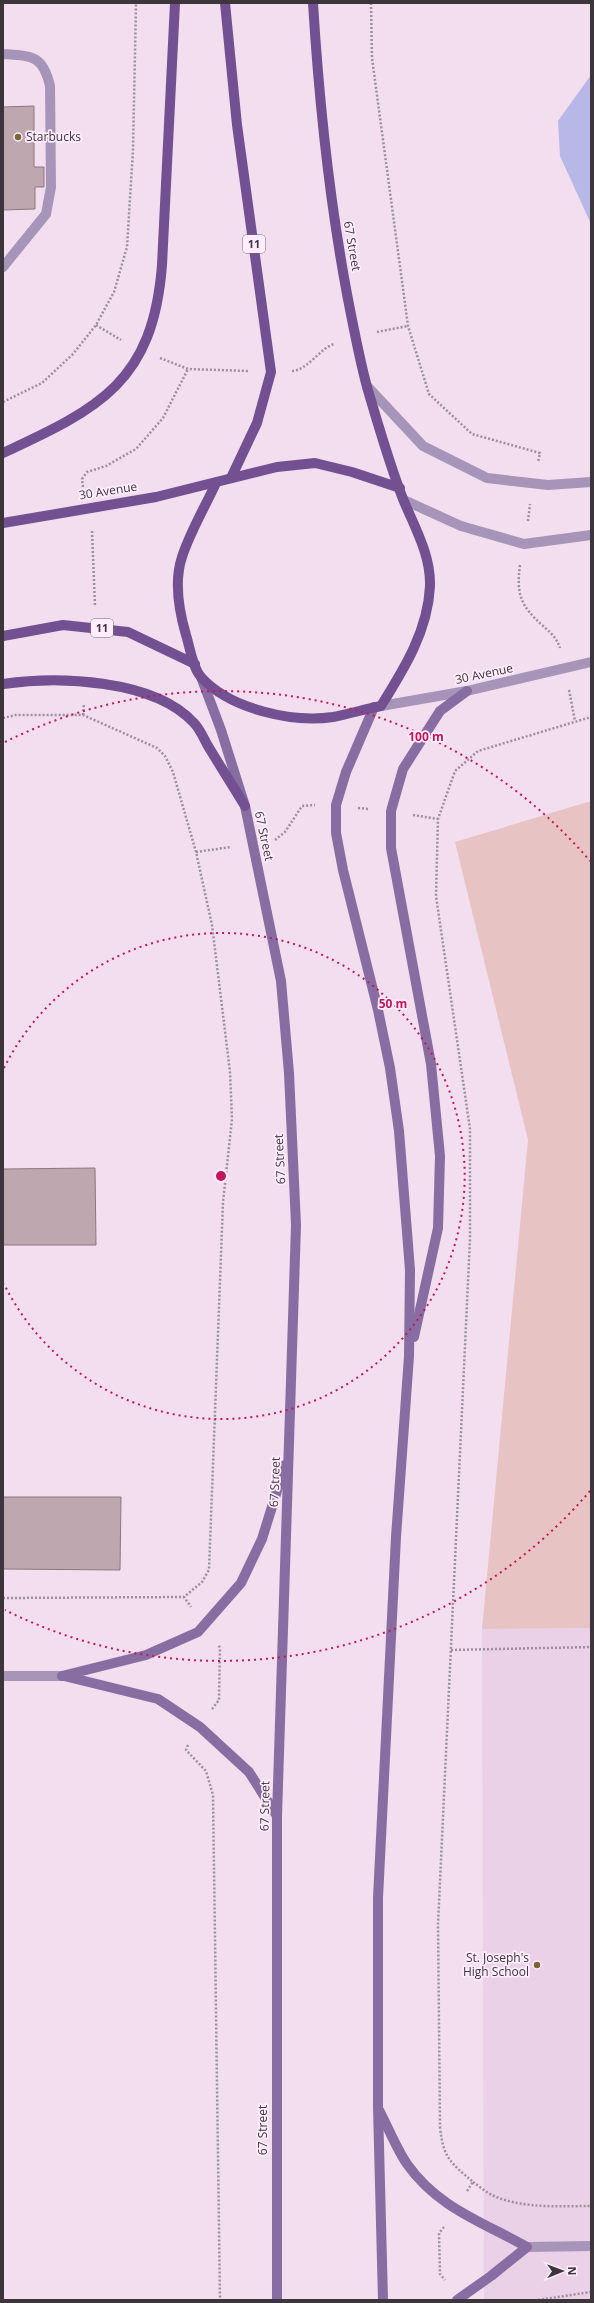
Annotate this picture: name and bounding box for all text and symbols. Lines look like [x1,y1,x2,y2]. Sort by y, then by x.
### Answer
place label: Starbucks [26,128,81,145]
marker: Starbucks [13,132,23,142]
street label: 67 Street [340,220,365,272]
road number: 11 [243,235,265,253]
street label: 30 Avenue [78,477,138,503]
road number: 11 [91,619,113,637]
street label: 30 Avenue [453,659,515,688]
text: 100 m [408,728,444,745]
street label: 67 Street [251,809,278,862]
text: 50 m [379,995,407,1012]
street label: 67 Street [270,1133,289,1185]
centre of rings [214,1169,228,1183]
street label: 67 Street [265,1457,284,1507]
street label: 67 Street [256,1781,273,1831]
place label: St. Joseph's High School [463,1949,529,1980]
marker: St. Joseph's High School [532,1960,542,1970]
street label: 67 Street [254,2105,271,2155]
north arrow [542,2251,582,2291]
text: N [565,2266,580,2275]

